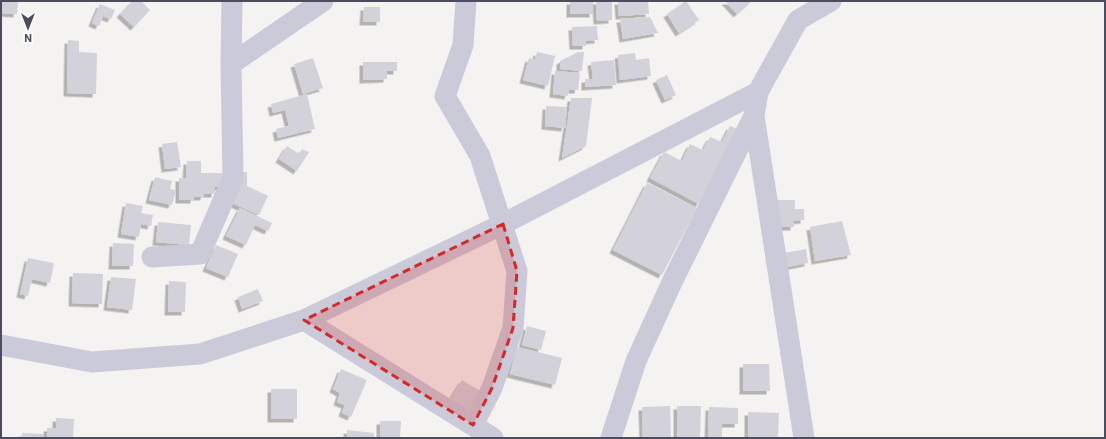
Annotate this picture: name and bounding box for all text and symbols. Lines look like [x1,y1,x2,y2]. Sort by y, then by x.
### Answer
north arrow [8,8,48,48]
text: N [24,31,32,44]

